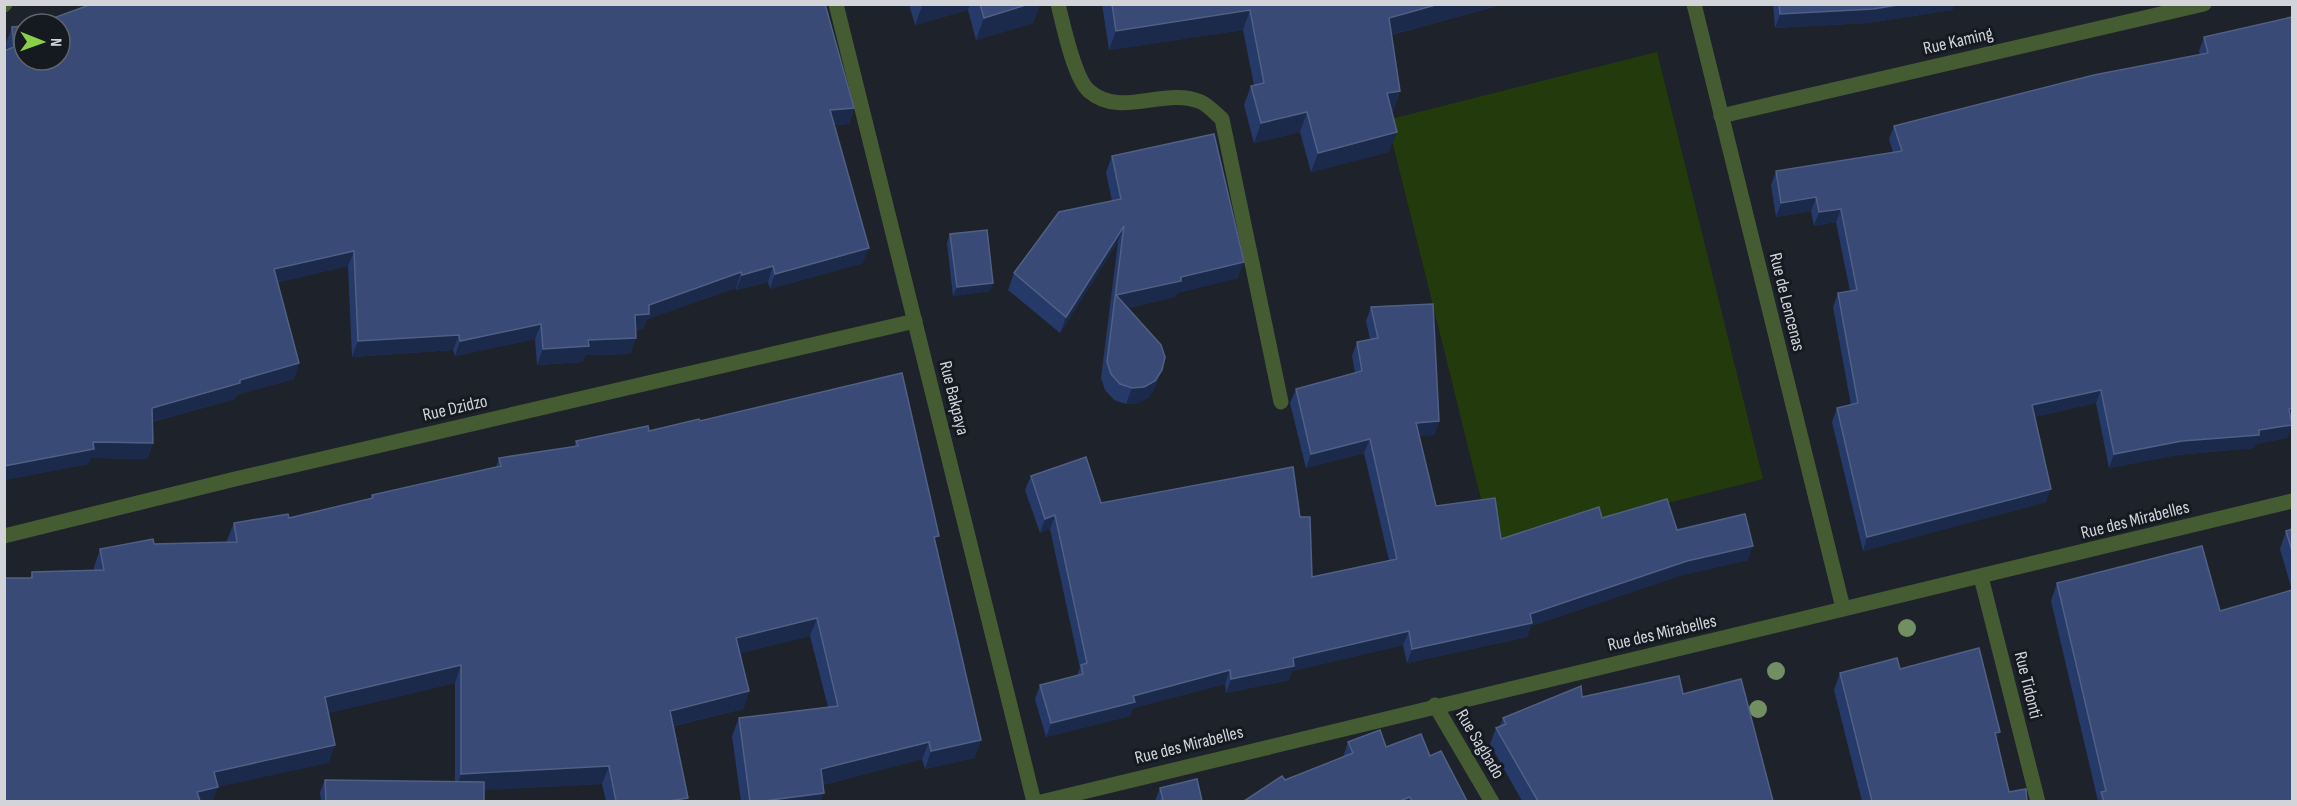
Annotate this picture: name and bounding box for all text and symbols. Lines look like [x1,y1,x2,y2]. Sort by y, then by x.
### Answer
north arrow [12,12,72,72]
street label: Rue Kaming [1921,23,1995,59]
text: N [46,38,65,47]
street label: Rue de Lencenas [1765,251,1809,353]
street label: Rue Bakpaya [935,359,973,437]
street label: Rue Dzidzo [421,390,489,426]
street label: Rue des Mirabelles [2079,496,2191,544]
street label: Rue des Mirabelles [1606,610,1718,656]
street label: Rue Tidonti [2010,649,2046,721]
street label: Rue Sagbado [1451,706,1509,782]
street label: Rue des Mirabelles [1133,721,1245,769]

